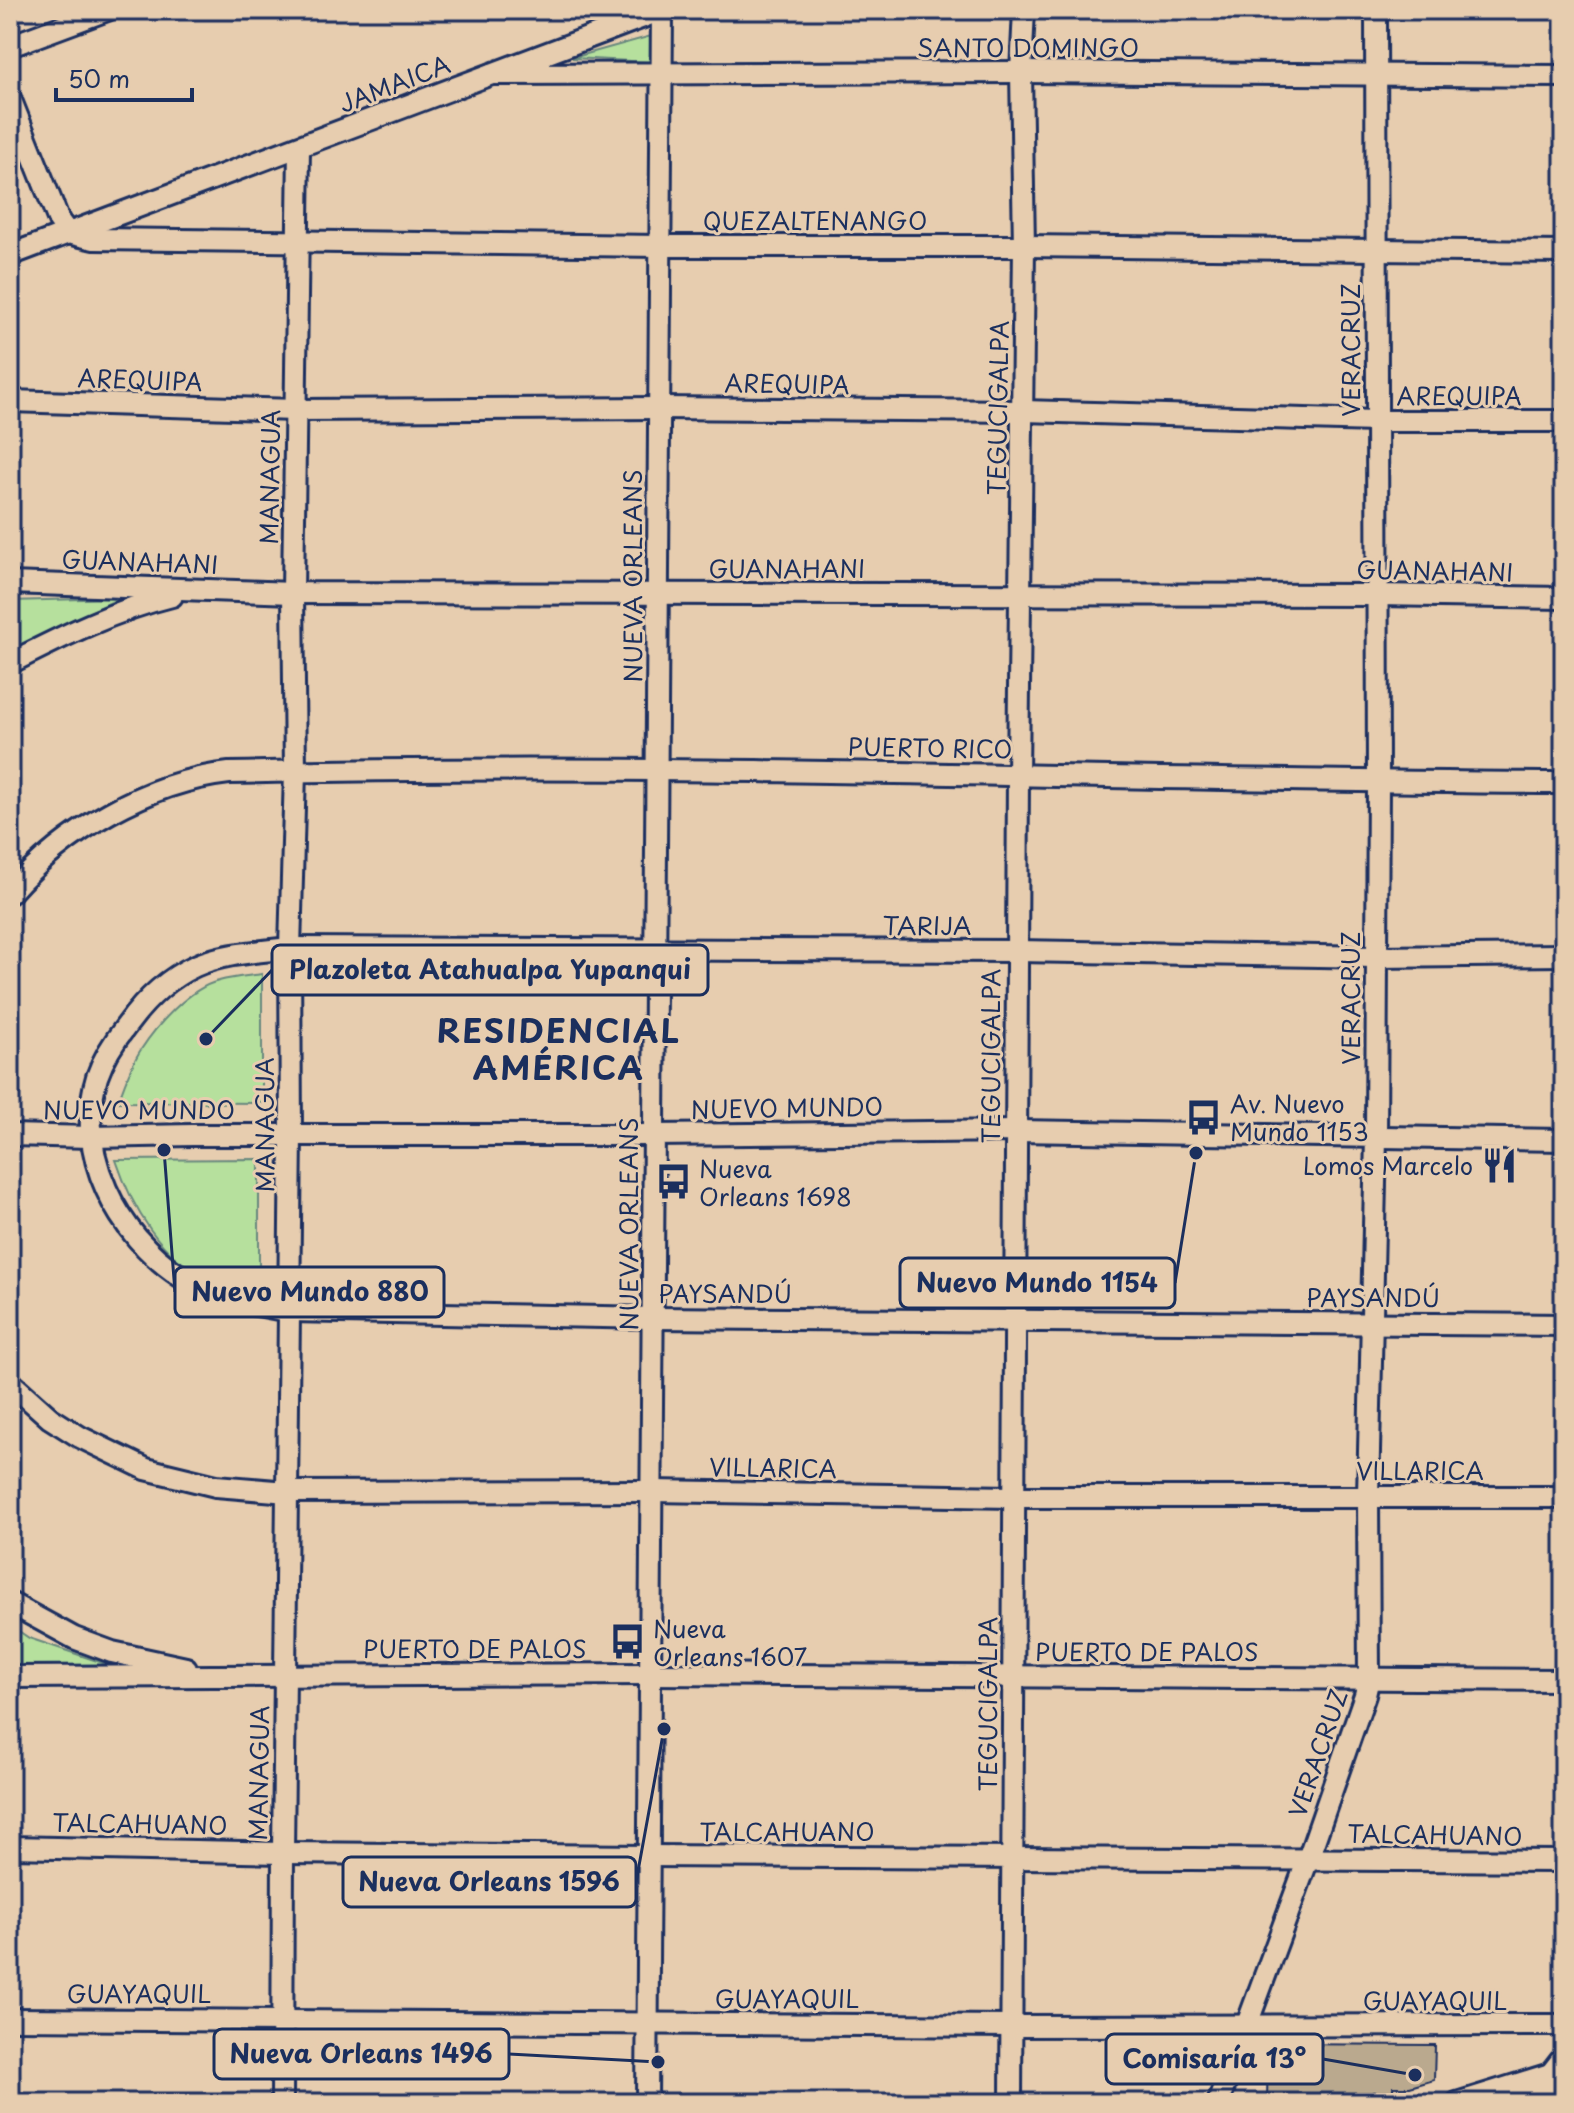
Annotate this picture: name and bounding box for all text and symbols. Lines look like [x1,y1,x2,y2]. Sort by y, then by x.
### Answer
street label: SANTO DOMINGO [917,29,1139,65]
street label: JAMAICA [333,45,455,121]
scale bar [56,52,192,102]
text: 50 m [68,60,130,96]
street label: QUEZALTENANGO [703,202,927,238]
street label: VERACRUZ [1332,283,1368,417]
street label: TEGUCIGALPA [977,320,1017,496]
street label: AREQUIPA [77,359,203,399]
street label: AREQUIPA [724,364,850,402]
street label: AREQUIPA [1396,377,1522,413]
street label: MANAGUA [250,409,288,545]
street label: NUEVA ORLEANS [614,469,650,683]
street label: GUANAHANI [61,540,219,582]
street label: GUANAHANI [708,550,866,586]
street label: GUANAHANI [1356,551,1514,589]
street label: PUERTO RICO [847,728,1013,766]
street label: TARIJA [883,907,971,943]
street label: VERACRUZ [1332,931,1368,1065]
callout: Plazoleta Atahualpa Yupanqui [272,945,708,995]
text: Plazoleta Atahualpa Yupanqui [289,949,691,988]
street label: TEGUCIGALPA [972,969,1008,1143]
district label: RESIDENCIAL AMÉRICA [437,1006,681,1091]
street label: MANAGUA [246,1057,282,1193]
place label: Av. Nuevo Mundo 1153 [1230,1085,1369,1149]
street label: NUEVO MUNDO [691,1087,883,1127]
street label: NUEVO MUNDO [43,1091,235,1127]
bus stop icon: Av. Nuevo Mundo 1153 [1185,1098,1223,1136]
street label: NUEVA ORLEANS [610,1117,646,1331]
restaurant icon: Lomos Marcelo [1480,1146,1518,1184]
place label: Lomos Marcelo [1303,1147,1473,1183]
place label: Nueva Orleans 1698 [699,1150,852,1214]
bus stop icon: Nueva Orleans 1698 [654,1163,692,1201]
callout: Nuevo Mundo 1154 [900,1258,1175,1308]
text: Nuevo Mundo 1154 [916,1262,1158,1301]
callout: Nuevo Mundo 880 [175,1267,444,1317]
text: Nuevo Mundo 880 [191,1271,429,1310]
street label: PAYSANDÚ [658,1275,792,1311]
street label: PAYSANDÚ [1306,1279,1440,1315]
street label: VILLARICA [709,1448,837,1486]
street label: VILLARICA [1356,1452,1484,1488]
place label: Nueva Orleans 1607 [653,1610,808,1674]
street label: TEGUCIGALPA [969,1617,1005,1791]
bus stop icon: Nueva Orleans 1607 [608,1623,646,1661]
street label: PUERTO DE PALOS [363,1630,587,1666]
street label: PUERTO DE PALOS [1035,1633,1259,1669]
street label: VERACRUZ [1278,1684,1356,1822]
street label: MANAGUA [239,1705,277,1841]
street label: TALCAHUANO [52,1803,228,1843]
street label: TALCAHUANO [700,1813,874,1849]
street label: TALCAHUANO [1347,1814,1523,1854]
callout: Nueva Orleans 1596 [343,1857,636,1907]
text: Nueva Orleans 1596 [358,1861,620,1900]
street label: GUAYAQUIL [67,1975,211,2011]
street label: GUAYAQUIL [715,1980,859,2016]
street label: GUAYAQUIL [1363,1982,1507,2018]
callout: Nueva Orleans 1496 [214,2029,509,2079]
text: Nueva Orleans 1496 [230,2033,492,2072]
callout: Comisaría 13° [1106,2034,1323,2084]
text: Comisaría 13° [1122,2038,1307,2077]

